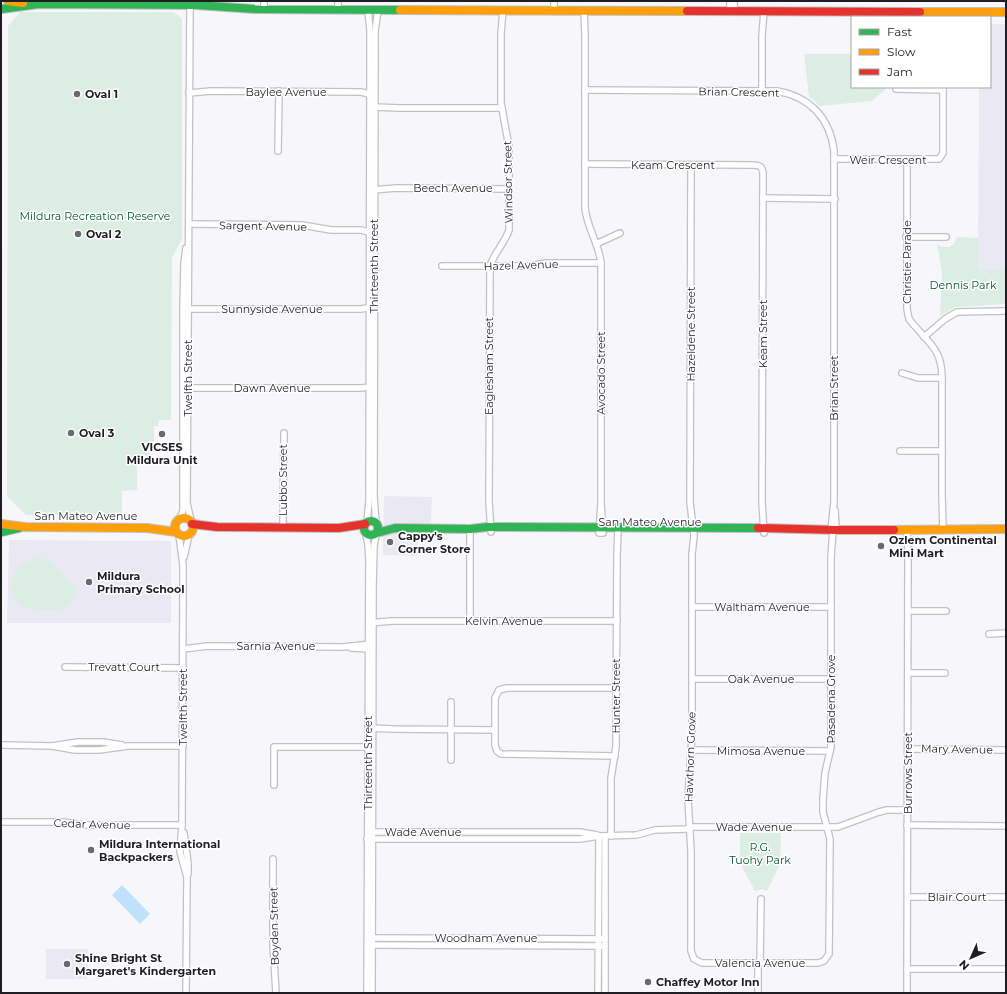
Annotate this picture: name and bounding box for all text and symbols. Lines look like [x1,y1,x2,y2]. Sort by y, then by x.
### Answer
legend [851,16,991,88]
text: Fast [887,24,912,39]
text: Slow [887,44,916,59]
text: Jam [886,64,913,79]
street label: Brian Crescent [698,84,780,100]
street label: Baylee Avenue [245,85,327,99]
place label: Oval 1 [85,87,118,101]
marker: Oval 1 [72,89,82,99]
street label: Windsor Street [500,140,516,223]
street label: Weir Crescent [849,153,927,167]
street label: Keam Crescent [631,158,715,172]
street label: Beech Avenue [413,181,493,195]
park label: Mildura Recreation Reserve [20,209,171,223]
street label: Sargent Avenue [219,218,307,234]
street label: Thirteenth Street [367,218,381,313]
street label: Christie Parade [900,220,914,304]
place label: Oval 2 [86,227,122,241]
marker: Oval 2 [73,229,83,239]
street label: Hazel Avenue [483,257,559,273]
park label: Dennis Park [930,278,997,292]
street label: Hazeldene Street [684,286,698,381]
street label: Keam Street [756,299,770,368]
street label: Sunnyside Avenue [221,302,323,316]
street label: Eaglesham Street [482,316,496,415]
street label: Avocado Street [594,331,608,415]
street label: Twelfth Street [181,339,195,416]
street label: Brian Street [827,355,841,421]
street label: Dawn Avenue [234,381,311,395]
place label: Oval 3 [79,426,115,440]
marker: Oval 3 [66,428,76,438]
marker: VICSES Mildura Unit [157,429,167,439]
place label: VICSES Mildura Unit [127,440,198,467]
street label: Lubbo Street [276,444,290,516]
street label: San Mateo Avenue [35,509,138,523]
street label: San Mateo Avenue [599,515,702,529]
place label: Cappy's Corner Store [398,529,471,556]
place label: Ozlem Continental Mini Mart [889,533,997,560]
marker: Cappy's Corner Store [385,537,395,547]
marker: Ozlem Continental Mini Mart [876,541,886,551]
place label: Mildura Primary School [97,569,185,596]
marker: Mildura Primary School [84,577,94,587]
street label: Waltham Avenue [714,600,810,614]
street label: Kelvin Avenue [465,614,543,628]
street label: Sarnia Avenue [237,639,316,653]
street label: Pasadena Grove [824,654,838,743]
street label: Hunter Street [609,658,623,734]
street label: Trevatt Court [88,660,160,674]
street label: Twelfth Street [176,668,190,745]
street label: Oak Avenue [728,672,795,686]
street label: Hawthorn Grove [681,711,699,802]
street label: Thirteenth Street [361,715,375,810]
street label: Burrows Street [901,731,915,814]
street label: Mary Avenue [921,741,993,757]
street label: Mimosa Avenue [717,744,805,758]
street label: Cedar Avenue [53,816,131,832]
street label: Wade Avenue [716,820,793,834]
street label: Wade Avenue [385,825,462,839]
place label: Mildura International Backpackers [99,837,220,864]
park label: R.G. Tuohy Park [729,840,791,867]
marker: Mildura International Backpackers [86,845,96,855]
street label: Boyden Street [266,886,282,965]
street label: Blair Court [928,890,987,904]
street label: Woodham Avenue [435,931,538,945]
north arrow [951,938,991,978]
place label: Shine Bright St Margaret's Kindergarten [75,951,216,978]
street label: Valencia Avenue [715,956,806,970]
text: N [956,957,972,973]
marker: Shine Bright St Margaret's Kindergarten [62,959,72,969]
place label: Chaffey Motor Inn [656,975,760,989]
marker: Chaffey Motor Inn [643,977,653,987]

